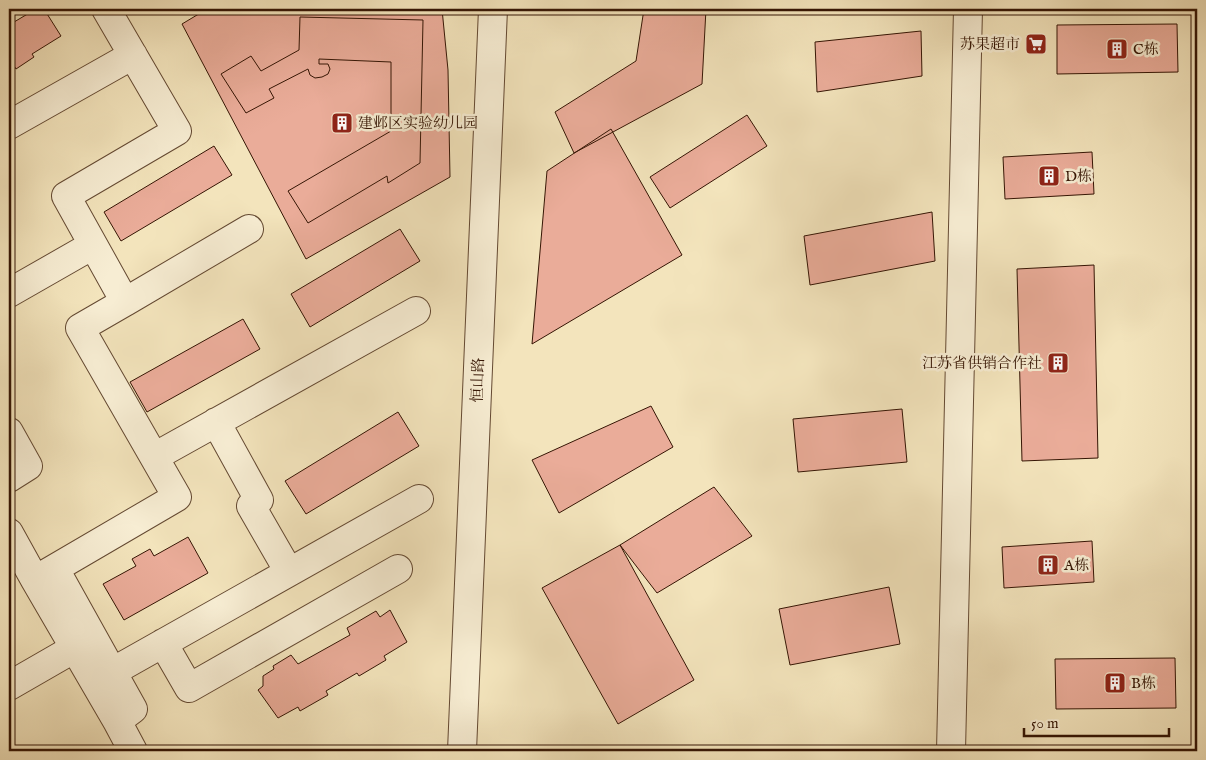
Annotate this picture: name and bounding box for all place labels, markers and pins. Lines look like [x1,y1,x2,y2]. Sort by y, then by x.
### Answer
supermarket icon: 苏果超市 [1024,32,1048,56]
place label: 苏果超市 [960,35,1020,54]
building icon: C栋 [1105,37,1129,61]
place label: C栋 [1133,40,1159,59]
building icon: 建邺区实验幼儿园 [330,111,354,135]
place label: 建邺区实验幼儿园 [358,114,478,133]
building icon: D栋 [1037,164,1061,188]
place label: D栋 [1065,167,1092,186]
building icon: 江苏省供销合作社 [1046,351,1070,375]
place label: 江苏省供销合作社 [922,354,1042,373]
building icon: A栋 [1036,553,1060,577]
place label: A栋 [1063,556,1089,575]
building icon: B栋 [1103,671,1127,695]
place label: B栋 [1131,674,1156,693]

